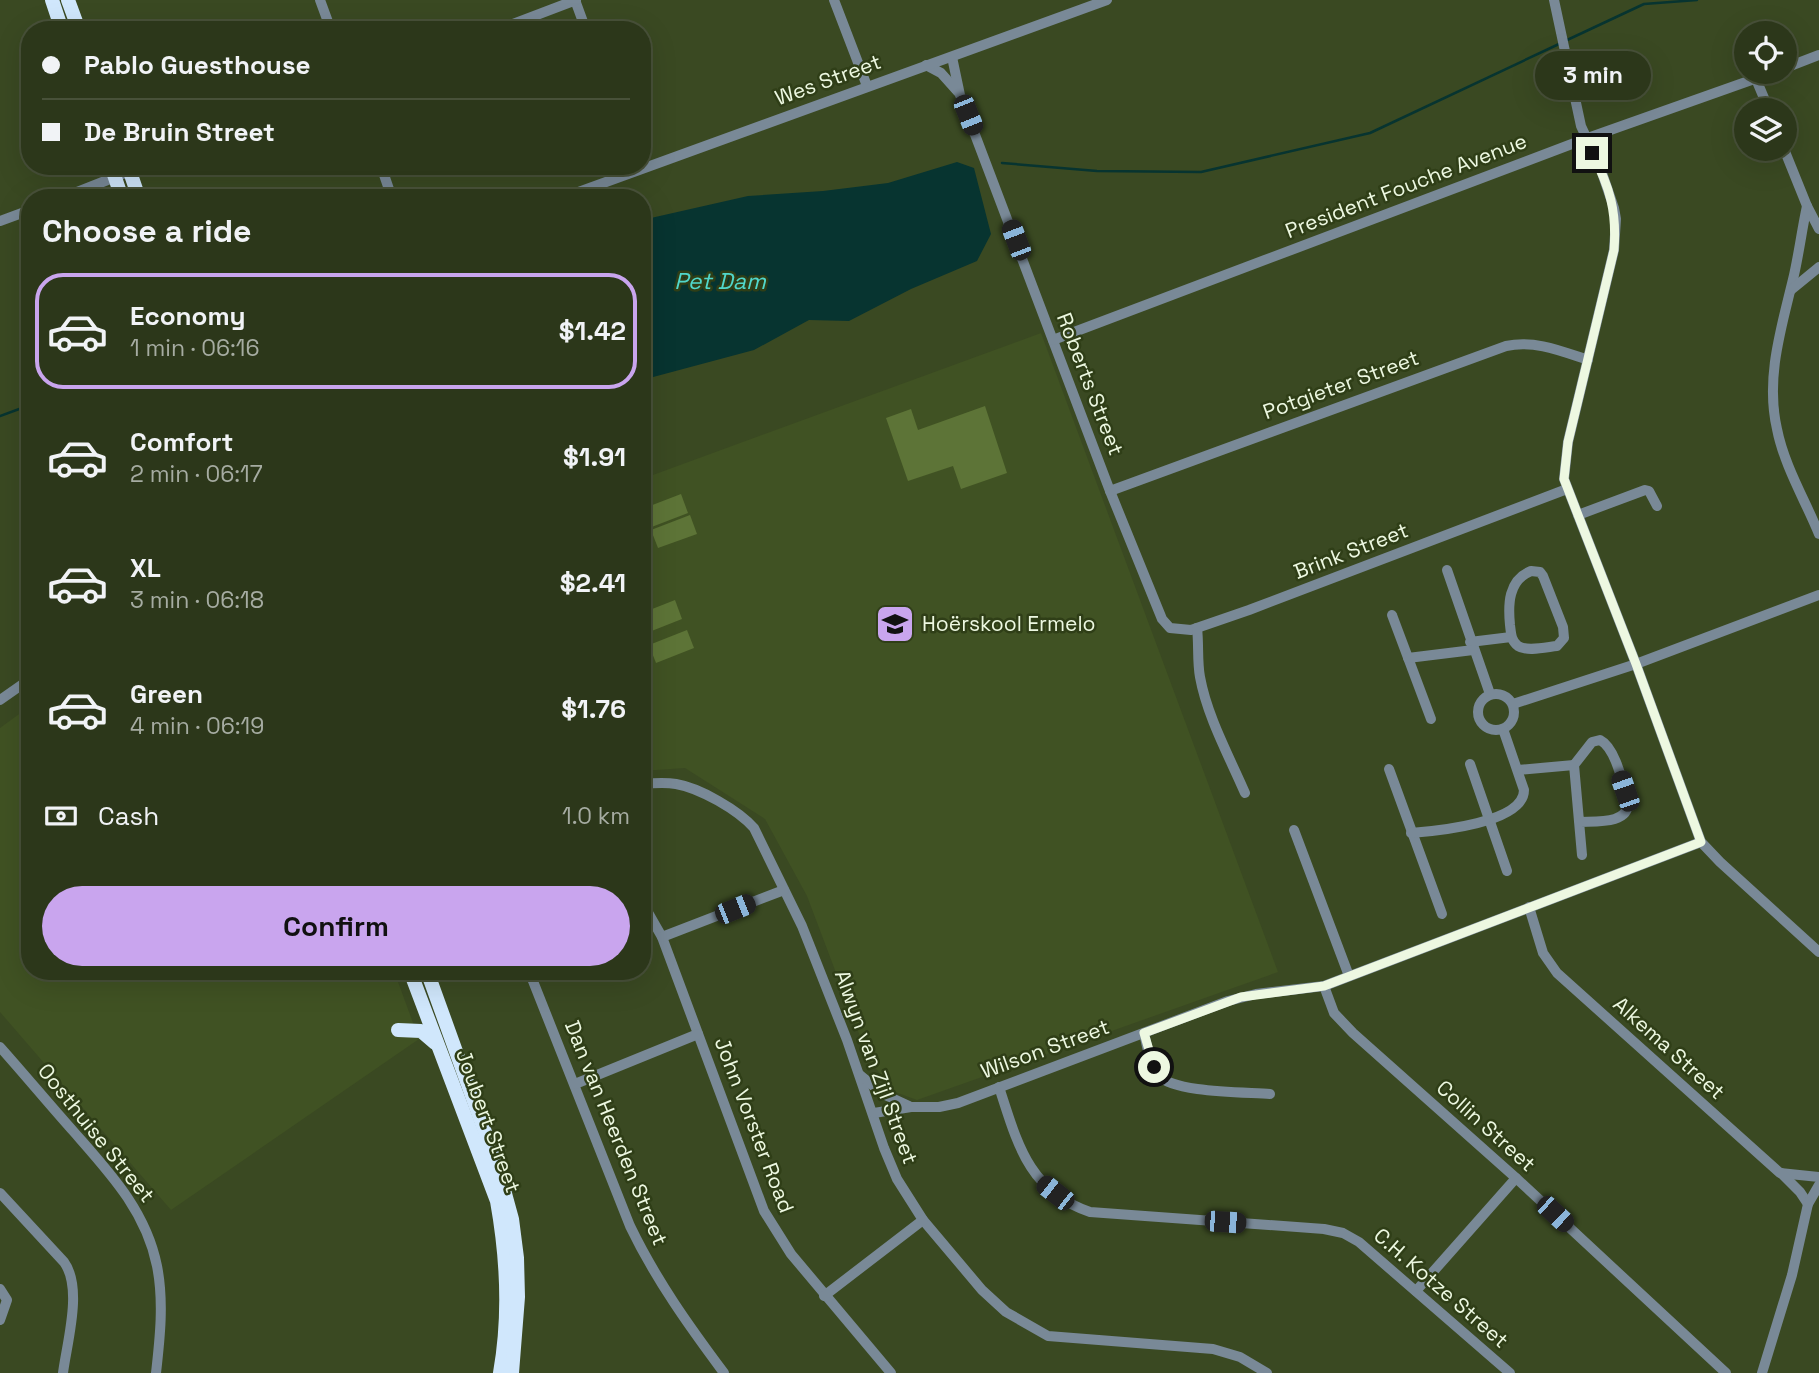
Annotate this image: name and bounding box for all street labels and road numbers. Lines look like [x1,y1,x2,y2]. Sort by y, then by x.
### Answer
street label: Wes Street [771,48,885,111]
street label: President Fouche Avenue [1281,127,1530,244]
street label: Roberts Street [1051,309,1130,459]
street label: Potgieter Street [1259,344,1422,425]
street label: Brink Street [1290,516,1412,585]
street label: Alwyn van Zijl Street [829,966,924,1168]
street label: Alkema Street [1608,990,1731,1105]
street label: Wilson Street [977,1013,1113,1084]
street label: Dan van Heerden Street [559,1016,674,1249]
street label: John Vorster Road [709,1033,800,1217]
street label: Joubert Street [450,1045,527,1196]
street label: Oosthuise Street [32,1058,161,1208]
street label: Collin Street [1431,1074,1542,1177]
street label: C.H. Kotze Street [1368,1222,1514,1353]

